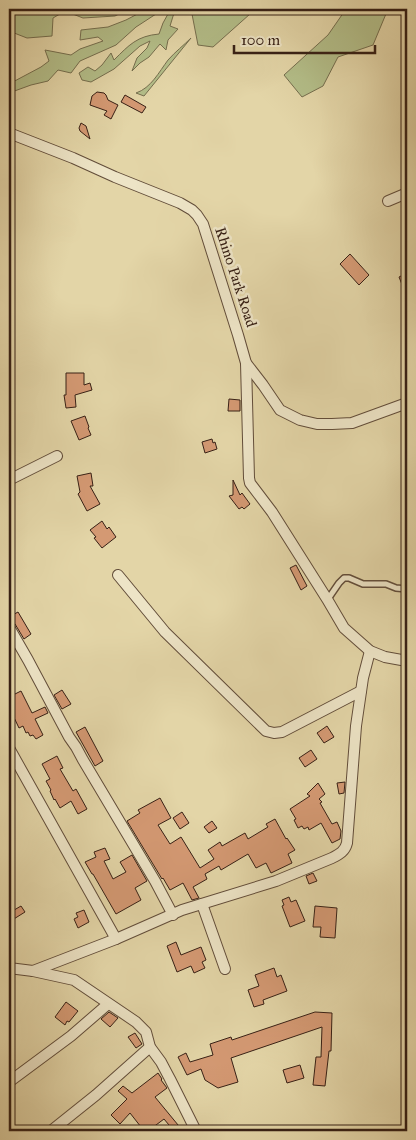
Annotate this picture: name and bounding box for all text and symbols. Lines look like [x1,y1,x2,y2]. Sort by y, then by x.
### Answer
scale bar [234,22,375,54]
text: 100 m [241,31,281,49]
street label: Rhino Park Road [211,225,261,330]

